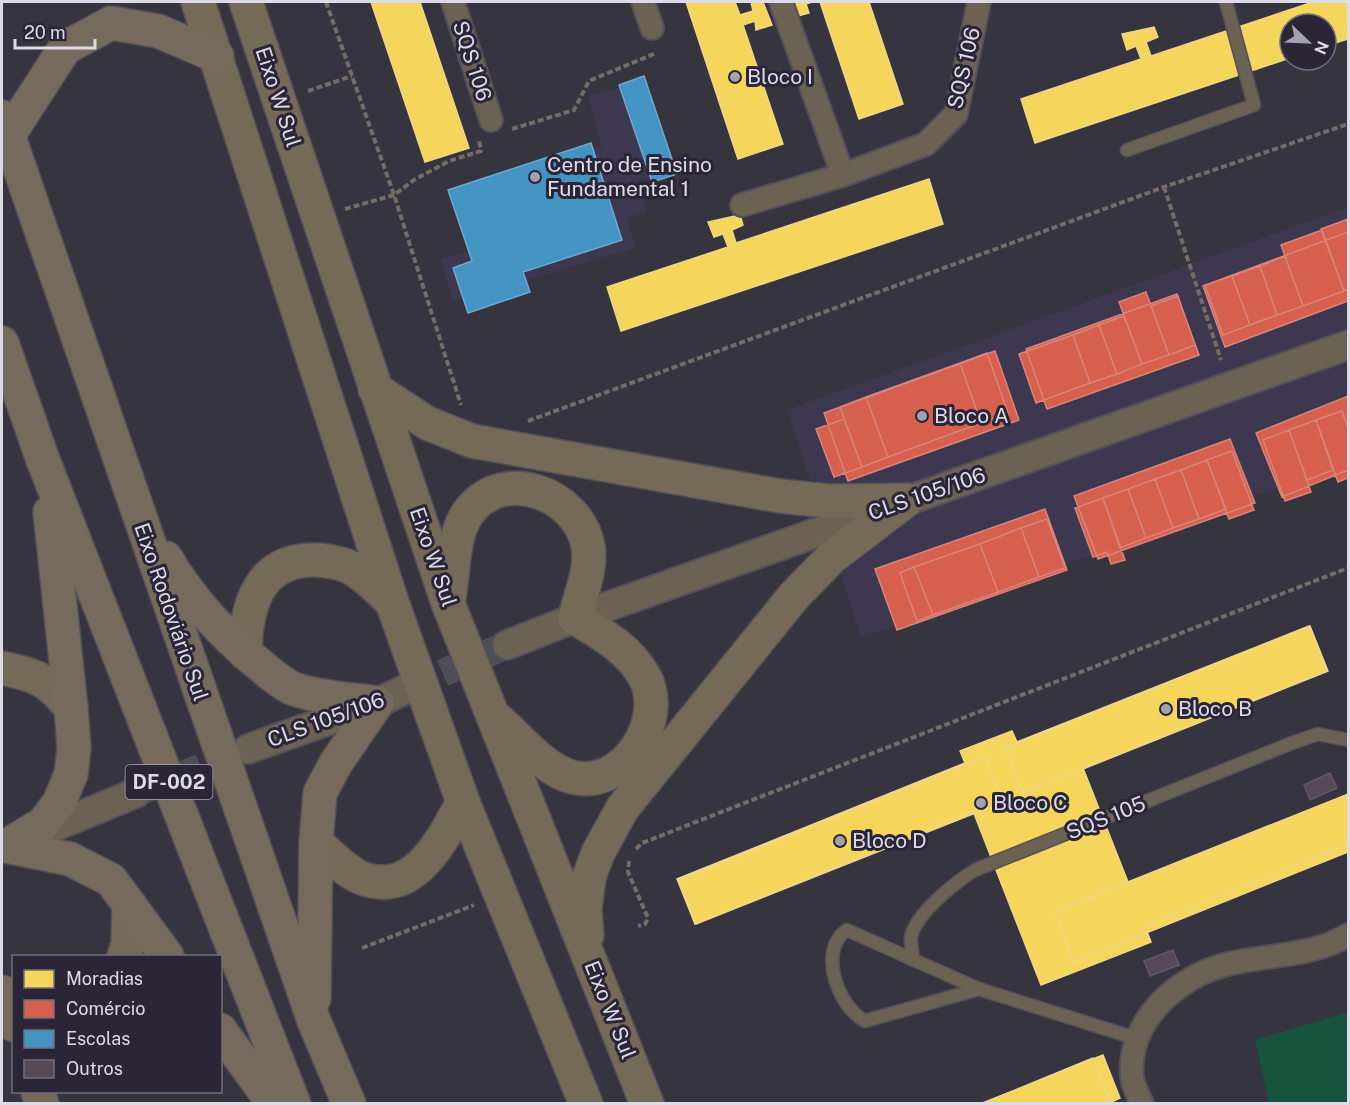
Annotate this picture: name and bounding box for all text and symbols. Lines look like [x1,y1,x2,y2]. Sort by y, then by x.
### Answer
scale bar [15,12,94,50]
north arrow [1278,12,1338,72]
street label: SQS 106 [448,18,497,104]
text: 20 m [24,22,66,43]
street label: SQS 106 [942,25,985,111]
text: N [1310,38,1333,57]
street label: Eixo W Sul [251,44,306,150]
place label: Bloco I [747,64,813,89]
marker: Bloco I [728,70,742,84]
place label: Centro de Ensino Fundamental 1 [547,152,712,201]
marker: Centro de Ensino Fundamental 1 [528,170,542,184]
place label: Bloco A [934,403,1009,428]
marker: Bloco A [915,409,929,423]
street label: CLS 105/106 [865,462,989,525]
street label: Eixo W Sul [405,504,462,610]
street label: Eixo Rodoviário Sul [129,520,214,704]
street label: CLS 105/106 [264,687,388,752]
place label: Bloco B [1178,696,1252,721]
marker: Bloco B [1159,702,1173,716]
road number: DF-002 [126,765,213,799]
place label: Bloco C [993,790,1067,815]
street label: SQS 105 [1062,790,1149,845]
marker: Bloco C [974,796,988,810]
place label: Bloco D [852,828,927,853]
marker: Bloco D [833,834,847,848]
legend [12,955,222,1093]
street label: Eixo W Sul [579,957,641,1063]
text: Moradias [66,968,143,989]
text: Comércio [66,998,146,1019]
text: Escolas [66,1028,130,1049]
text: Outros [66,1058,123,1079]

